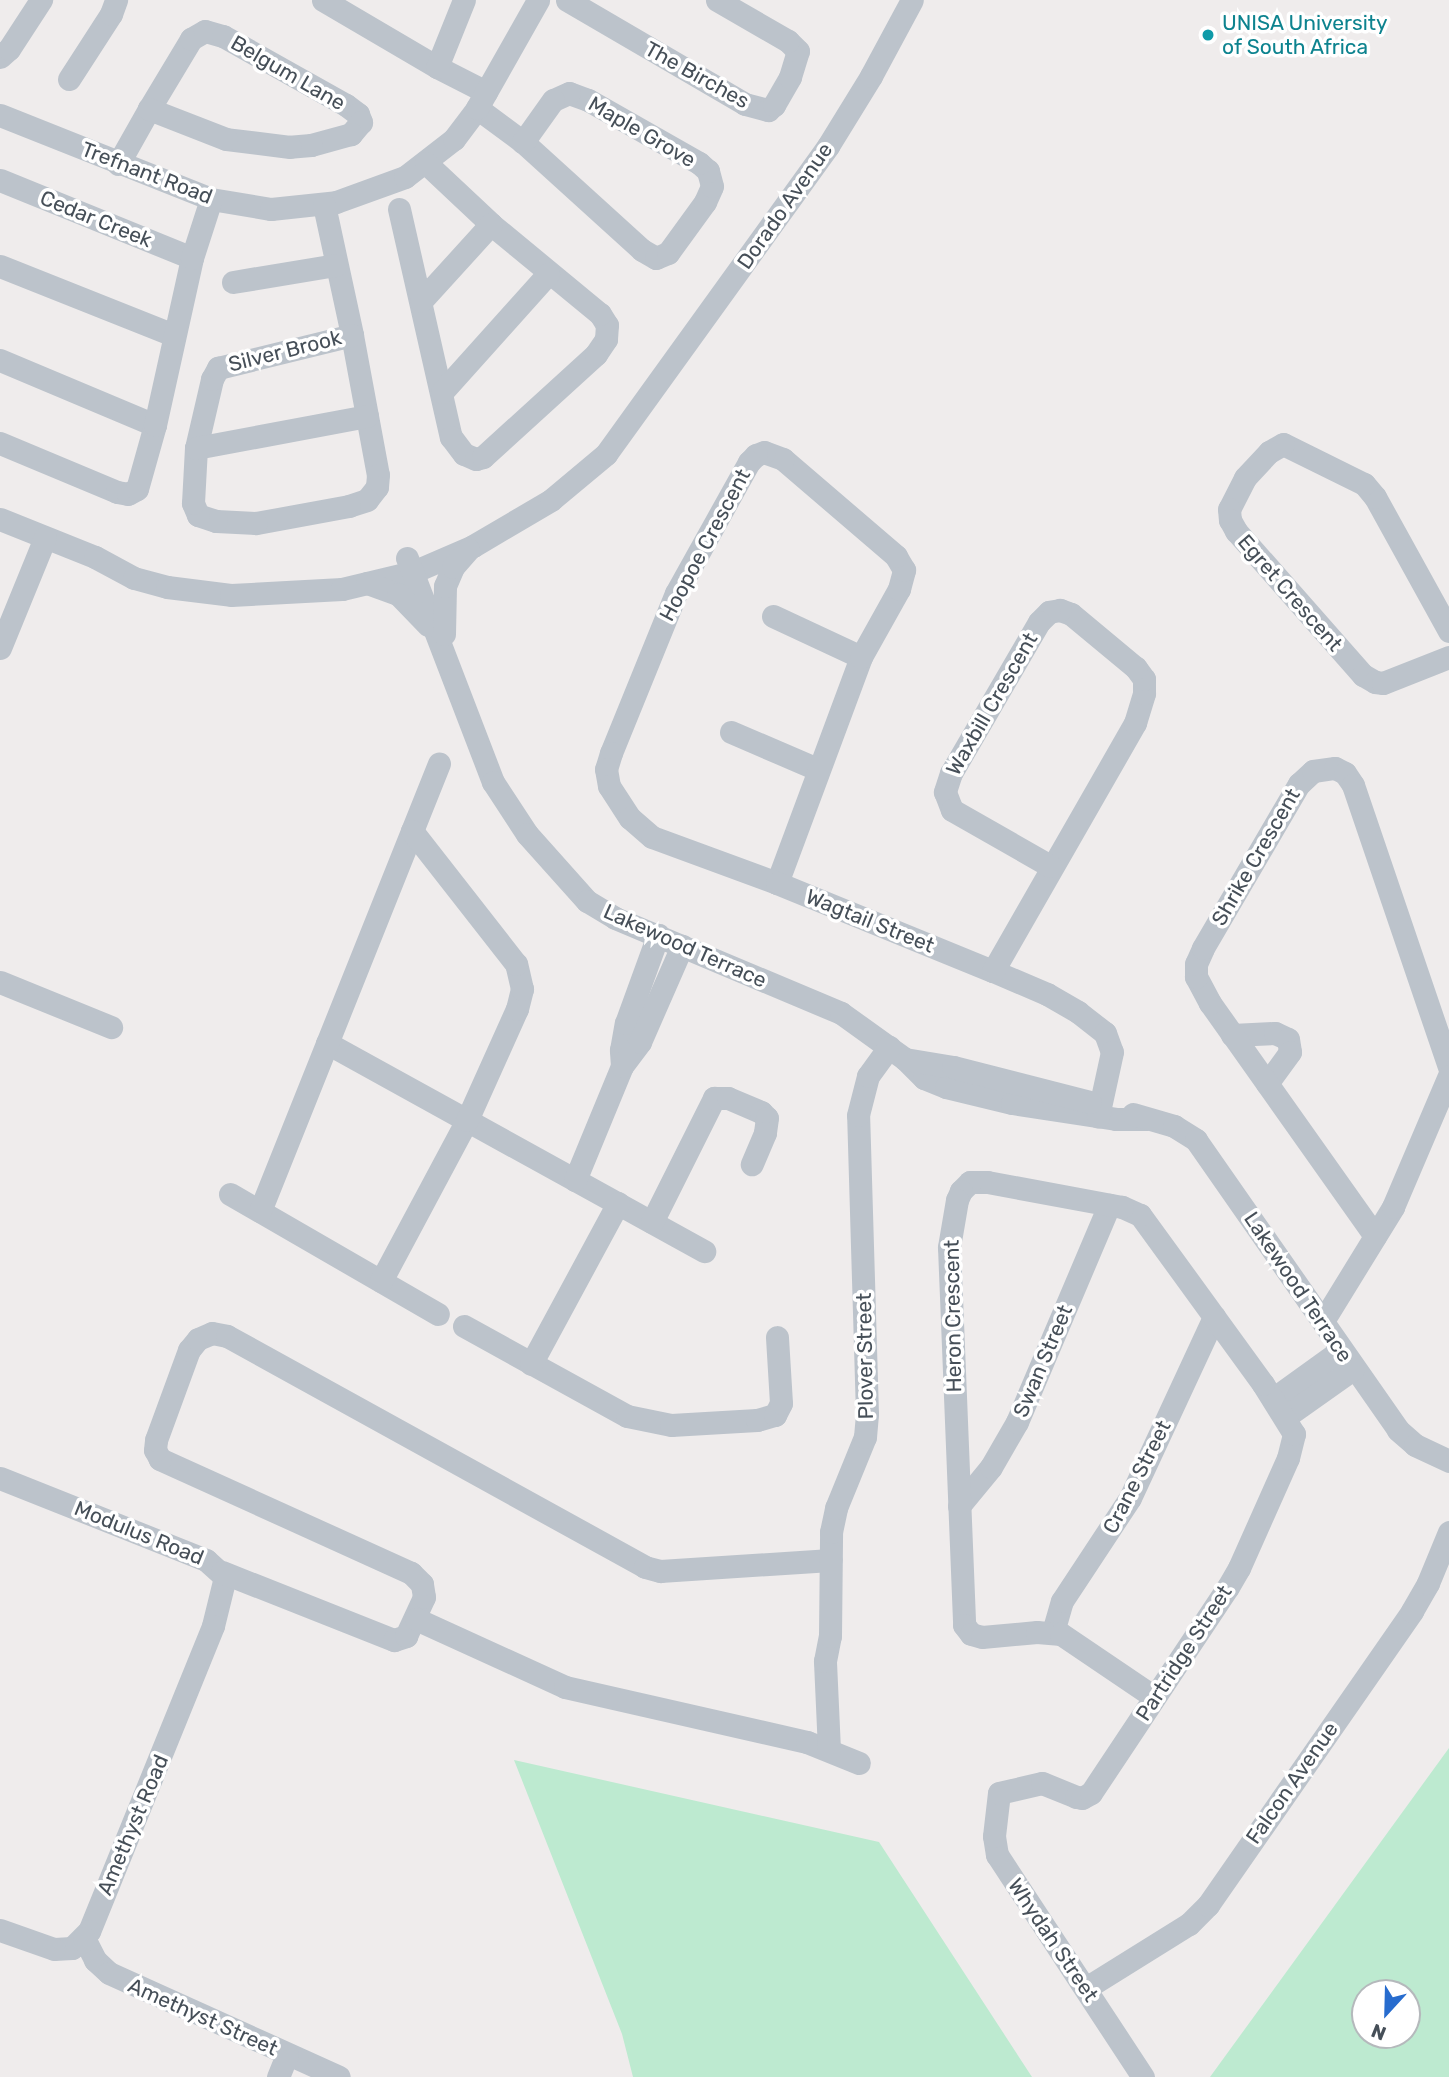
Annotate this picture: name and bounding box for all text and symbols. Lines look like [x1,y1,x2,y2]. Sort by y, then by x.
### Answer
place label: UNISA University of South Africa [1222,10,1388,60]
marker: UNISA University of South Africa [1200,27,1216,43]
street label: Belgum Lane [226,30,350,116]
street label: The Birches [641,36,753,114]
street label: Maple Grove [584,91,700,173]
street label: Trefnant Road [78,137,216,209]
street label: Dorado Avenue [732,138,838,274]
street label: Cedar Creek [36,185,156,253]
street label: Silver Brook [226,325,344,377]
street label: Hoopoe Crescent [654,464,756,626]
street label: Egret Crescent [1232,530,1348,656]
street label: Waxbill Crescent [941,628,1043,780]
street label: Shrike Crescent [1206,784,1306,930]
street label: Wagtail Street [802,884,938,958]
street label: Lakewood Terrace [599,899,771,993]
street label: Lakewood Terrace [1238,1207,1358,1367]
street label: Heron Crescent [939,1239,967,1393]
street label: Plover Street [851,1292,879,1420]
street label: Swan Street [1008,1301,1078,1421]
street label: Crane Street [1098,1416,1176,1538]
street label: Modulus Road [71,1496,207,1570]
street label: Partridge Street [1131,1580,1237,1726]
street label: Falcon Avenue [1241,1717,1343,1849]
street label: Amethyst Road [92,1751,174,1899]
street label: Whydah Street [1003,1874,1103,2006]
street label: Amethyst Street [124,1973,282,2061]
north arrow [1351,1979,1421,2049]
text: N [1368,2019,1389,2045]

